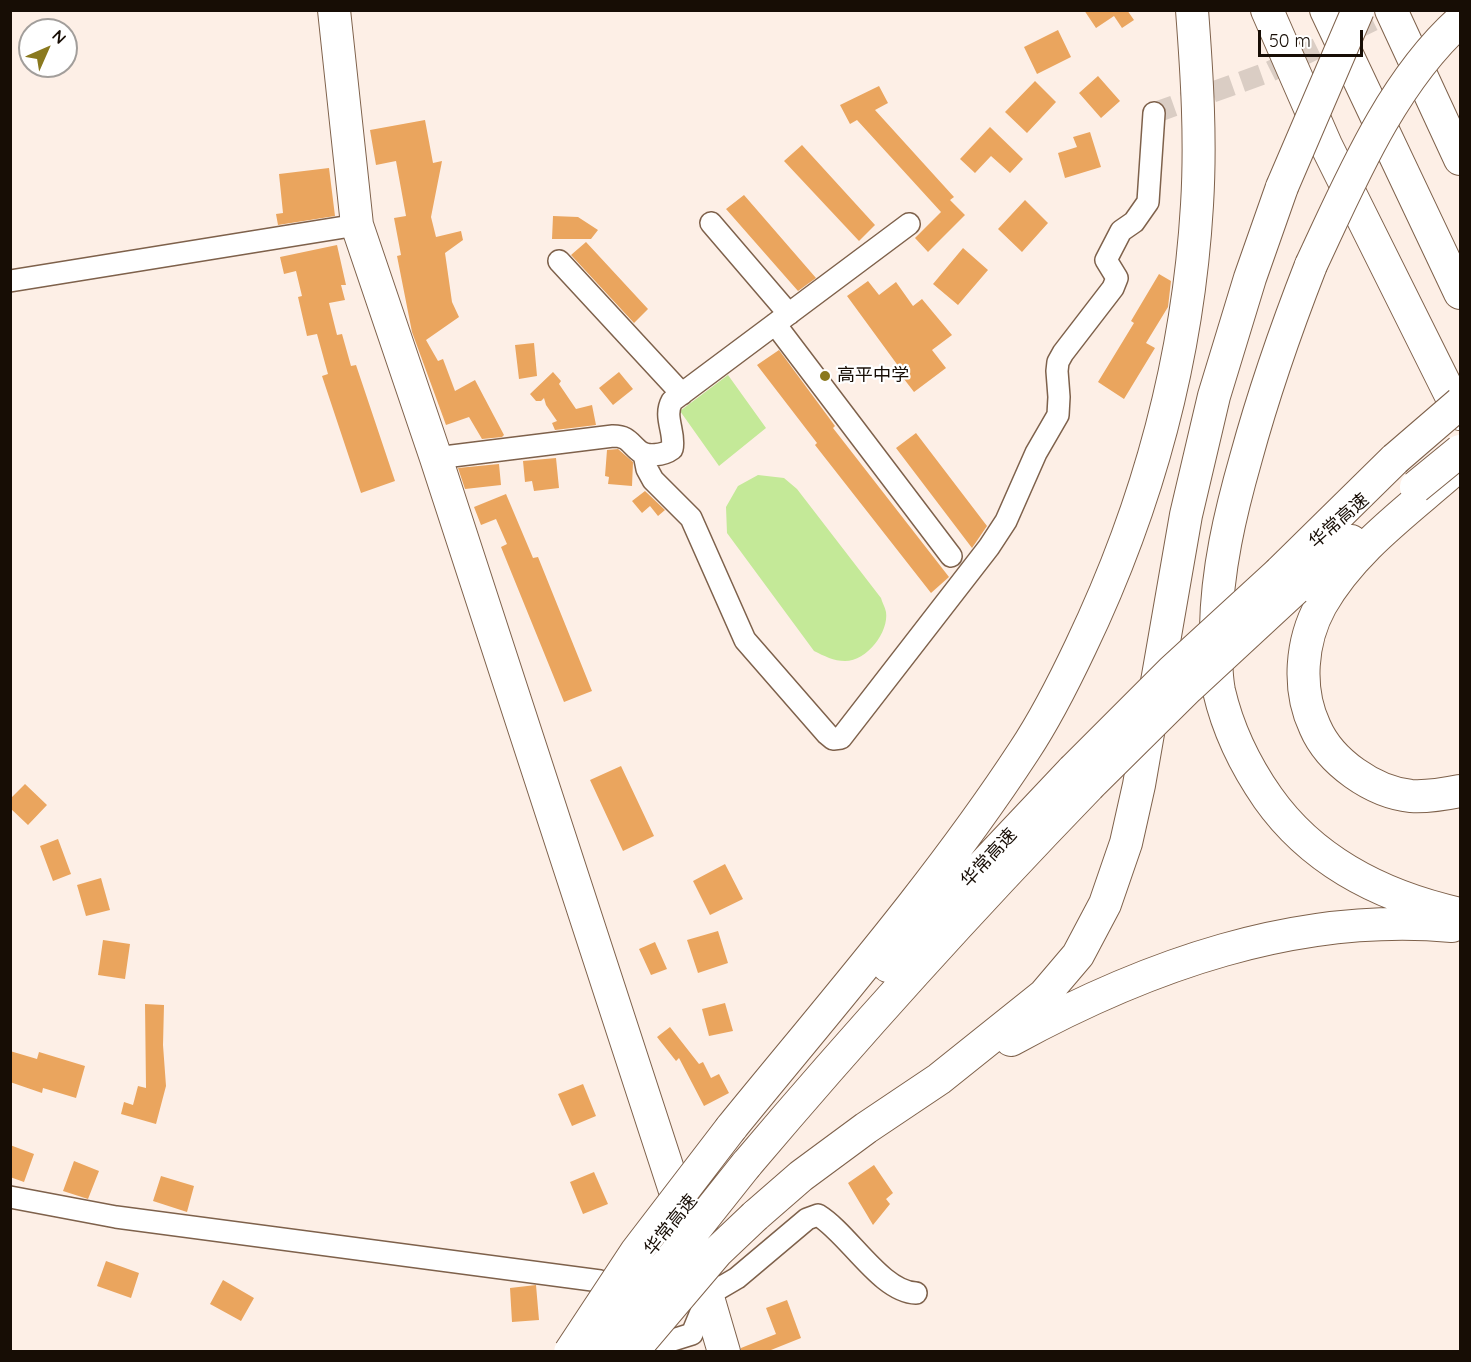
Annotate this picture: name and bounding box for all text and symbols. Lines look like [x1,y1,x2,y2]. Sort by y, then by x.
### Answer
north arrow [18,18,78,78]
scale bar [1261,18,1366,56]
text: N [48,25,71,48]
text: 50 m [1269,29,1311,52]
place label: 高平中学 [837,365,909,387]
marker: 高平中学 [818,369,832,383]
street label: 华常高速 [1305,489,1373,553]
street label: 华常高速 [957,824,1021,892]
street label: 华常高速 [640,1190,702,1260]

